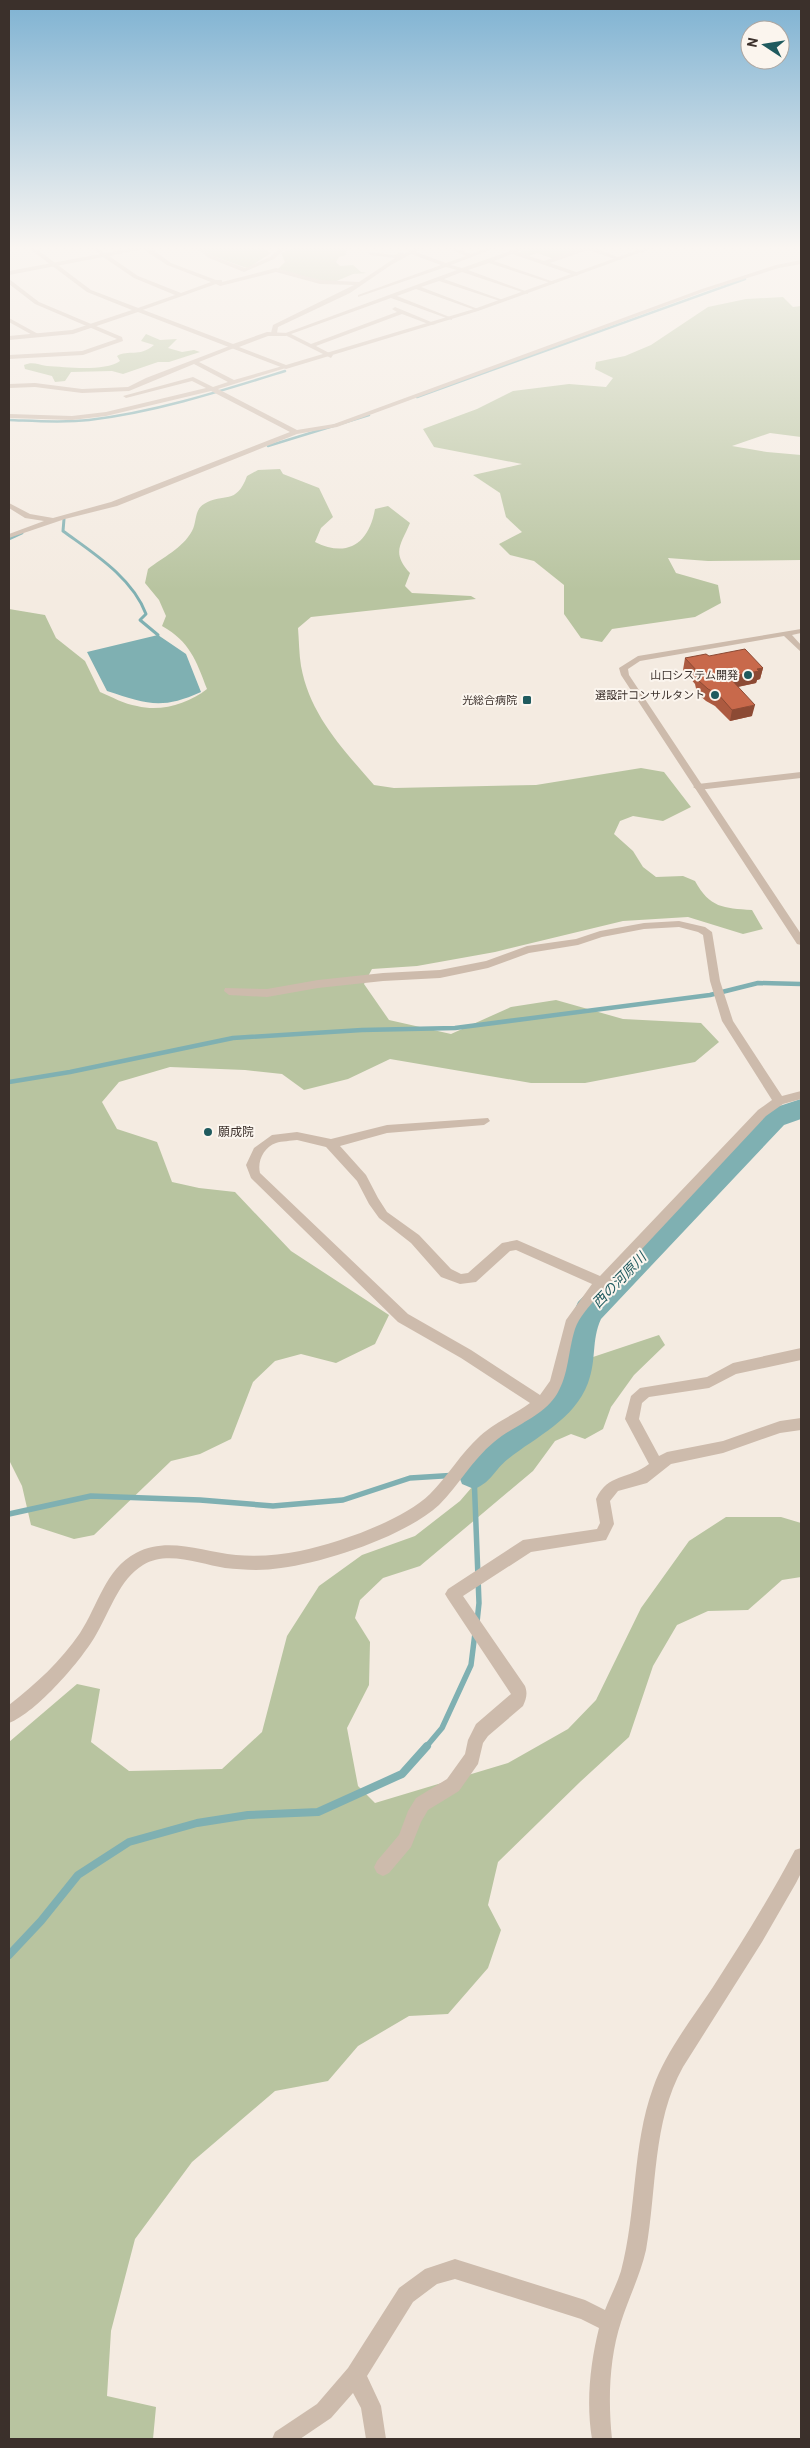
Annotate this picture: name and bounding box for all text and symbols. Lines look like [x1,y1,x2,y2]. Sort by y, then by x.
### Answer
north arrow [740,20,790,70]
text: N [743,36,761,49]
place label: 山口システム開発 [650,668,738,681]
marker: 山口システム開発 [742,669,754,681]
place label: 選設計コンサルタント [595,688,705,701]
marker: 選設計コンサルタント [709,689,721,701]
place label: 光総合病院 [462,693,517,706]
marker: 光総合病院 [521,694,533,706]
place label: 願成院 [218,1124,254,1138]
marker: 願成院 [202,1126,214,1138]
water label: 西の河原川 [588,1247,650,1311]

